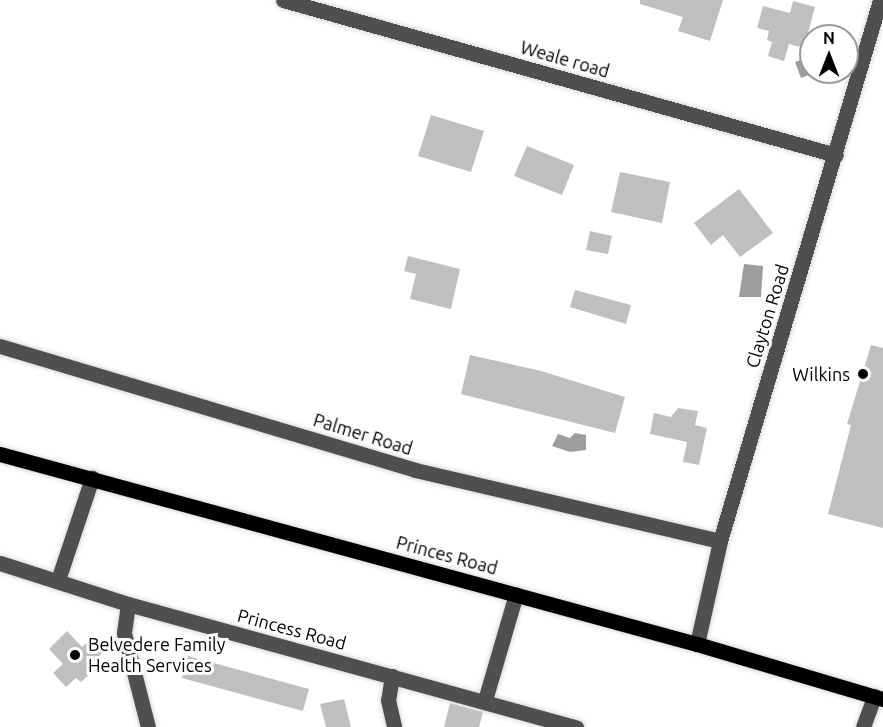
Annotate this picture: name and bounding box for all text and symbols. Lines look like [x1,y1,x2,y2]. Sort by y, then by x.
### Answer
north arrow [799,24,859,84]
text: N [823,29,835,47]
street label: Weale road [518,36,612,82]
street label: Clayton Road [741,262,793,370]
place label: Wilkins [792,363,850,385]
marker: Wilkins [854,365,872,383]
street label: Palmer Road [311,409,415,459]
street label: Princes Road [394,531,500,579]
street label: Princess Road [235,604,349,654]
place label: Belvedere Family Health Services [88,634,225,676]
marker: Belvedere Family Health Services [66,646,84,664]

